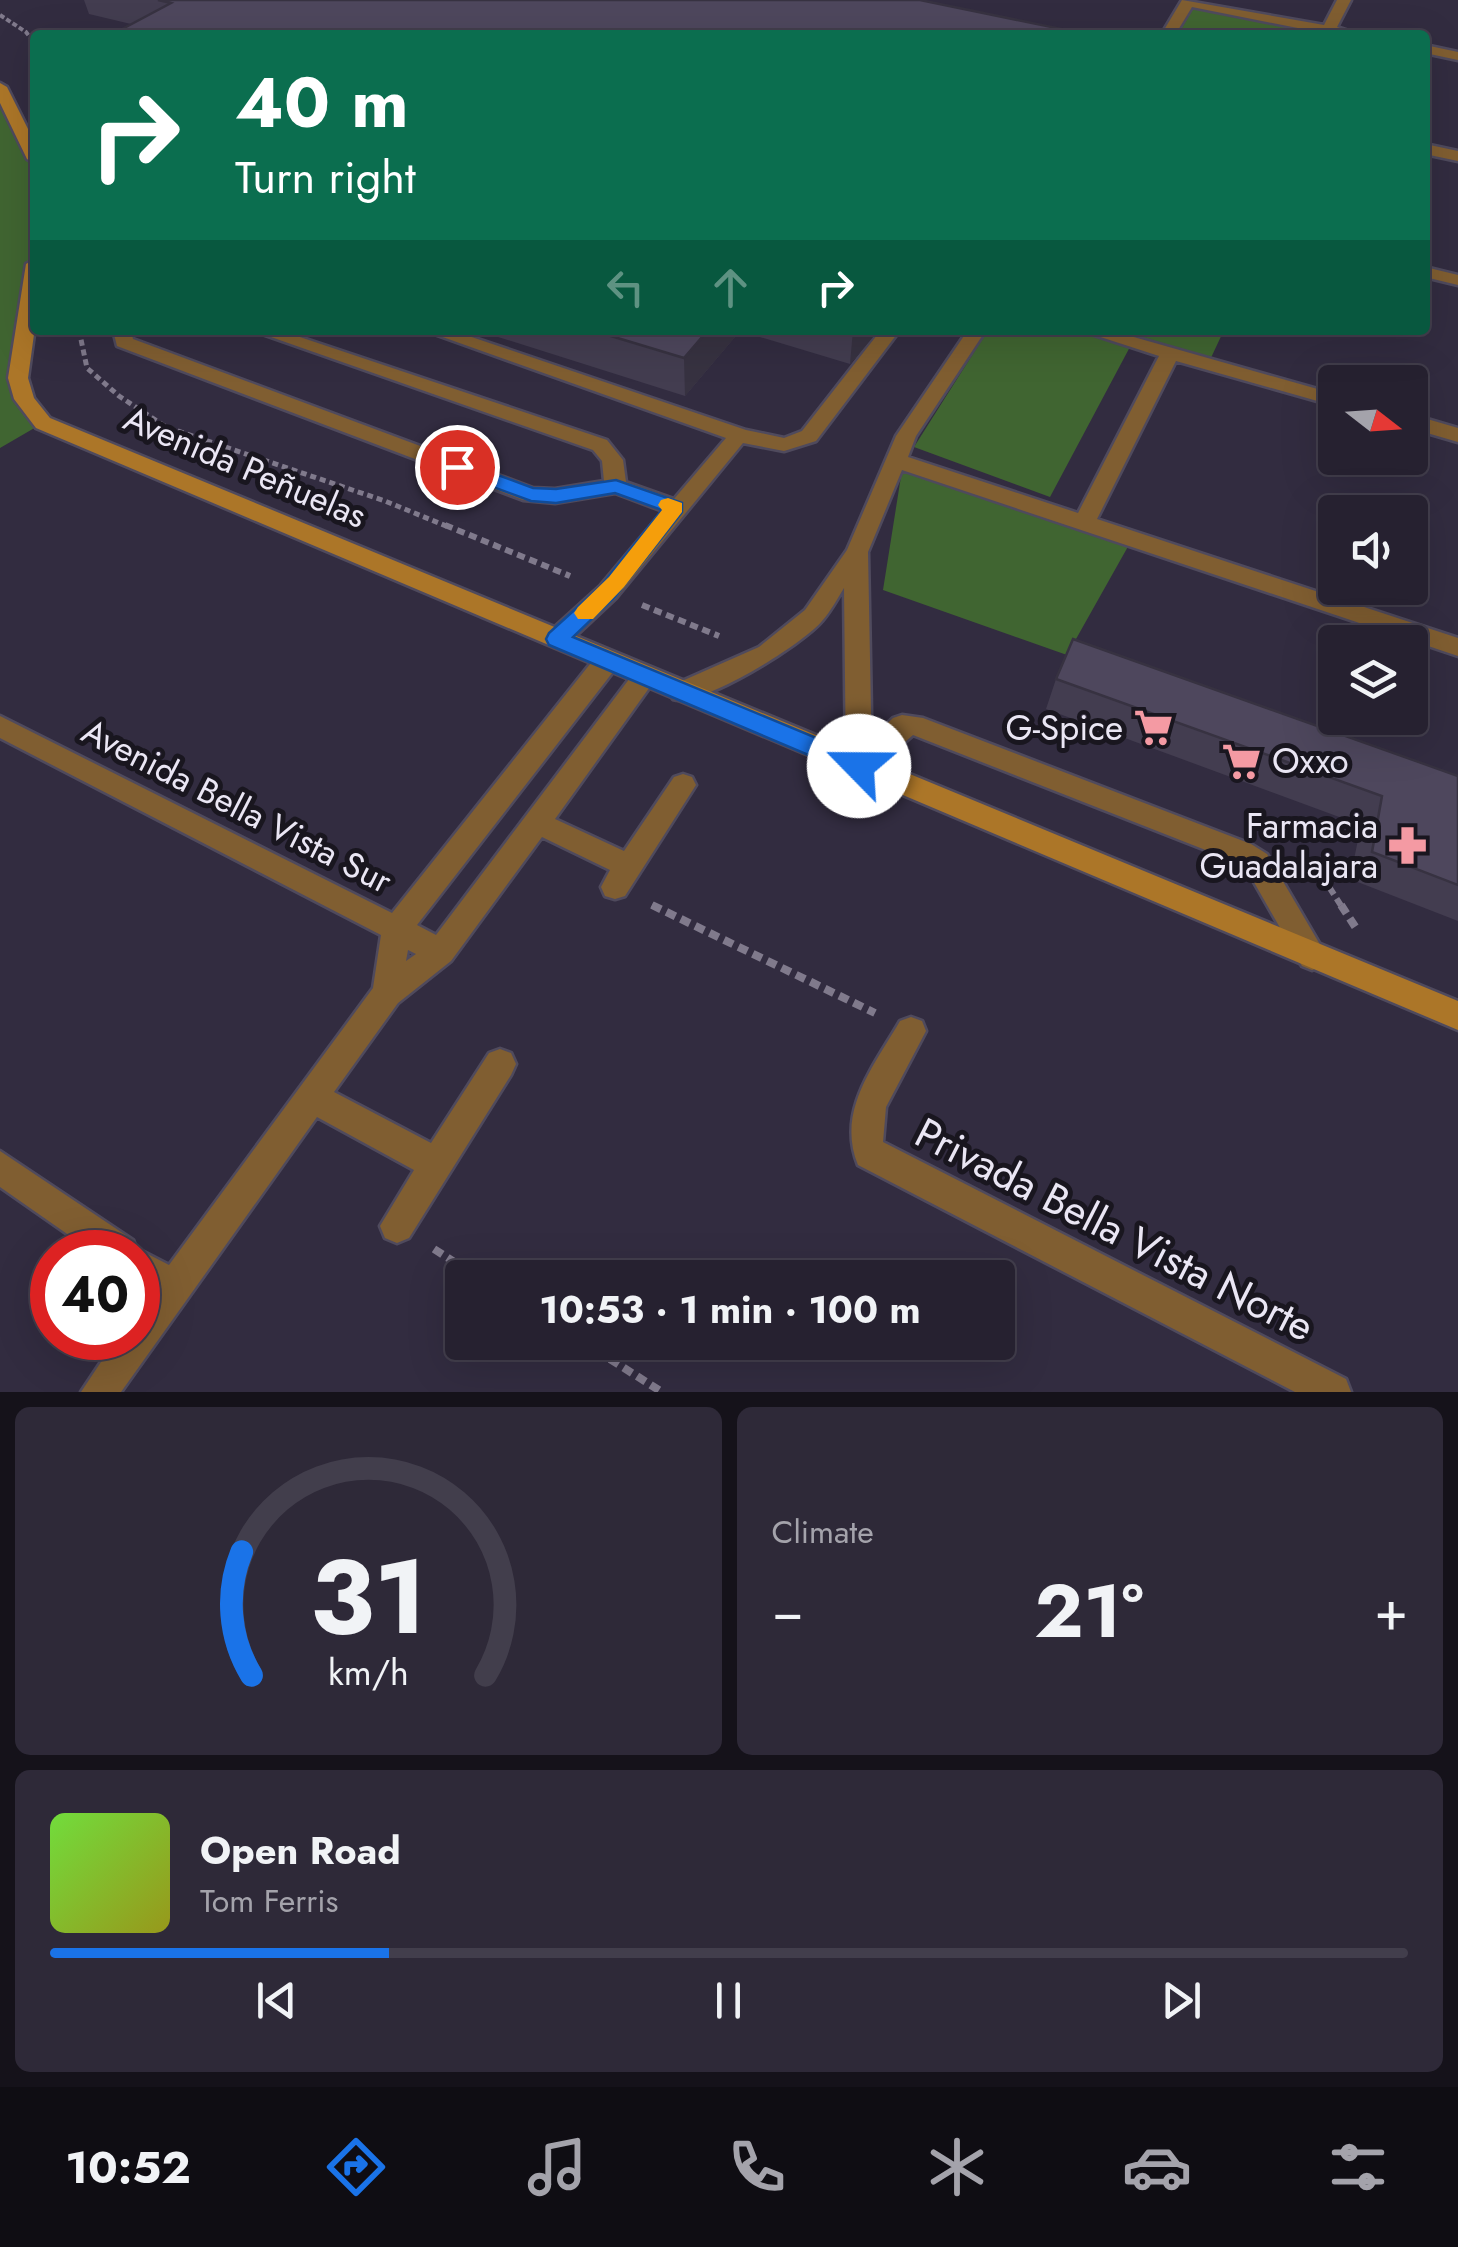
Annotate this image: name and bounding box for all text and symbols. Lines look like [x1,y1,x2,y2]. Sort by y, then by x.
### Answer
text: 40 m [235,52,409,153]
icon: right [70,70,200,200]
text: Turn right [235,145,416,210]
icon: left [598,260,653,315]
icon: ahead [703,260,758,315]
icon: right [808,260,863,315]
north arrow [1318,365,1428,475]
map controls [1318,365,1428,735]
street label: Avenida Peñuelas [116,393,374,541]
pin [415,425,500,510]
icon: arrive [430,440,485,495]
button: sound [1318,495,1428,605]
button: layers [1318,625,1428,735]
place label: G-Spice [1006,703,1123,753]
street label: Avenida Bella Vista Sur [73,706,401,906]
supermarket icon: G-Spice [1132,707,1174,749]
position arrow [807,714,911,818]
place label: Oxxo [1272,736,1349,786]
supermarket icon: Oxxo [1221,740,1263,782]
place label: Farmacia Guadalajara [1200,801,1378,891]
pharmacy icon: Farmacia Guadalajara [1387,825,1429,867]
street label: Privada Bella Vista Norte [905,1102,1325,1357]
speed limit sign: 40 [30,1230,160,1360]
text: 10:53 · 1 min · 100 m [539,1282,921,1337]
text: Climate [772,1509,874,1555]
text: 31 [309,1522,427,1672]
text: 21° [1034,1557,1144,1665]
text: − [772,1571,804,1651]
text: + [1374,1571,1408,1651]
text: km/h [328,1647,409,1698]
text: Open Road [200,1823,401,1878]
text: Tom Ferris [200,1878,338,1924]
icon: previous [249,1973,304,2028]
icon: pause [701,1973,756,2028]
icon: next [1154,1973,1209,2028]
icon: directions [321,2132,391,2202]
icon: music [522,2132,592,2202]
icon: phone [722,2132,792,2202]
icon: climate [922,2132,992,2202]
icon: car [1122,2132,1192,2202]
icon: filters [1323,2132,1393,2202]
text: 10:52 [65,2135,191,2200]

